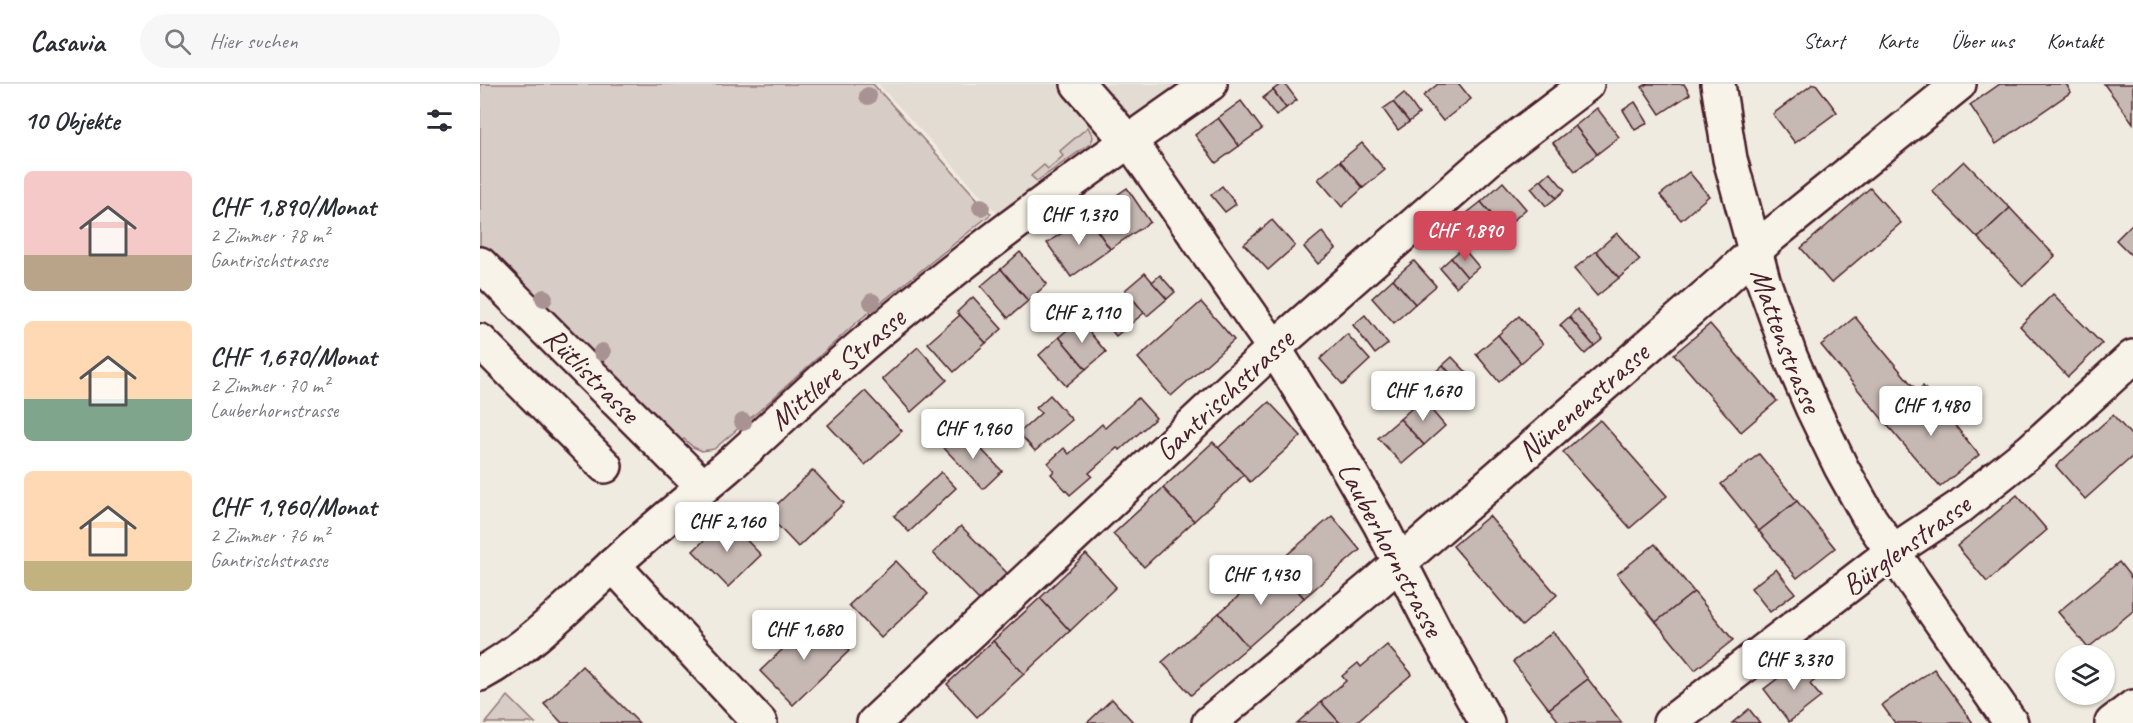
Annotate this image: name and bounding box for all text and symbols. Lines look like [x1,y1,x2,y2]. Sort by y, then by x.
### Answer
search box [140,14,560,68]
text: Casavia [30,24,104,59]
icon: search [161,25,194,58]
text: Hier suchen [209,27,298,55]
text: Start [1803,28,1844,54]
text: Karte [1877,28,1918,54]
text: Über uns [1951,28,2014,54]
text: Kontakt [2047,28,2103,54]
text: 10 Objekte [24,104,120,137]
icon: filters [423,104,456,137]
text: CHF 1,890/Monat [210,190,376,223]
icon: home [72,195,144,267]
pin: CHF 1,370 [1010,195,1148,246]
text: CHF 1,370 [1041,202,1117,227]
pin: CHF 1,890 [1396,211,1534,262]
text: CHF 1,890 [1427,218,1503,243]
text: 2 Zimmer · 78 m² [210,223,329,248]
text: Gantrischstrasse [210,248,327,273]
street label: Mattenstrasse [1742,264,1832,420]
pin: CHF 2,110 [1013,293,1151,344]
street label: Mittlere Strasse [761,298,915,439]
text: CHF 2,110 [1044,300,1120,325]
street label: Rütlistrasse [536,319,650,433]
street label: Gantrischstrasse [1147,319,1303,469]
street label: Nünenenstrasse [1509,333,1658,470]
text: CHF 1,670/Monat [210,340,376,373]
icon: home [72,345,144,417]
pin: CHF 1,670 [1354,371,1492,422]
text: 2 Zimmer · 70 m² [210,373,329,398]
text: CHF 1,670 [1385,378,1461,403]
pin: CHF 1,480 [1862,386,2000,437]
text: CHF 1,480 [1893,393,1969,418]
text: Lauberhornstrasse [210,398,338,423]
pin: CHF 1,960 [904,409,1042,460]
text: CHF 1,960 [935,416,1011,441]
street label: Lauberhornstrasse [1329,455,1454,645]
street label: Bürglenstrasse [1834,484,1980,604]
text: CHF 1,960/Monat [210,490,376,523]
icon: home [72,495,144,567]
pin: CHF 2,160 [658,502,796,553]
text: CHF 2,160 [689,509,765,534]
text: 2 Zimmer · 76 m² [210,523,329,548]
text: Gantrischstrasse [210,548,327,573]
pin: CHF 1,430 [1192,555,1330,606]
text: CHF 1,430 [1223,562,1299,587]
pin: CHF 1,680 [735,610,873,661]
text: CHF 1,680 [766,617,842,642]
pin: CHF 3,370 [1725,640,1863,691]
map controls [2055,645,2115,705]
button: layers [2055,645,2115,705]
text: CHF 3,370 [1756,647,1832,672]

